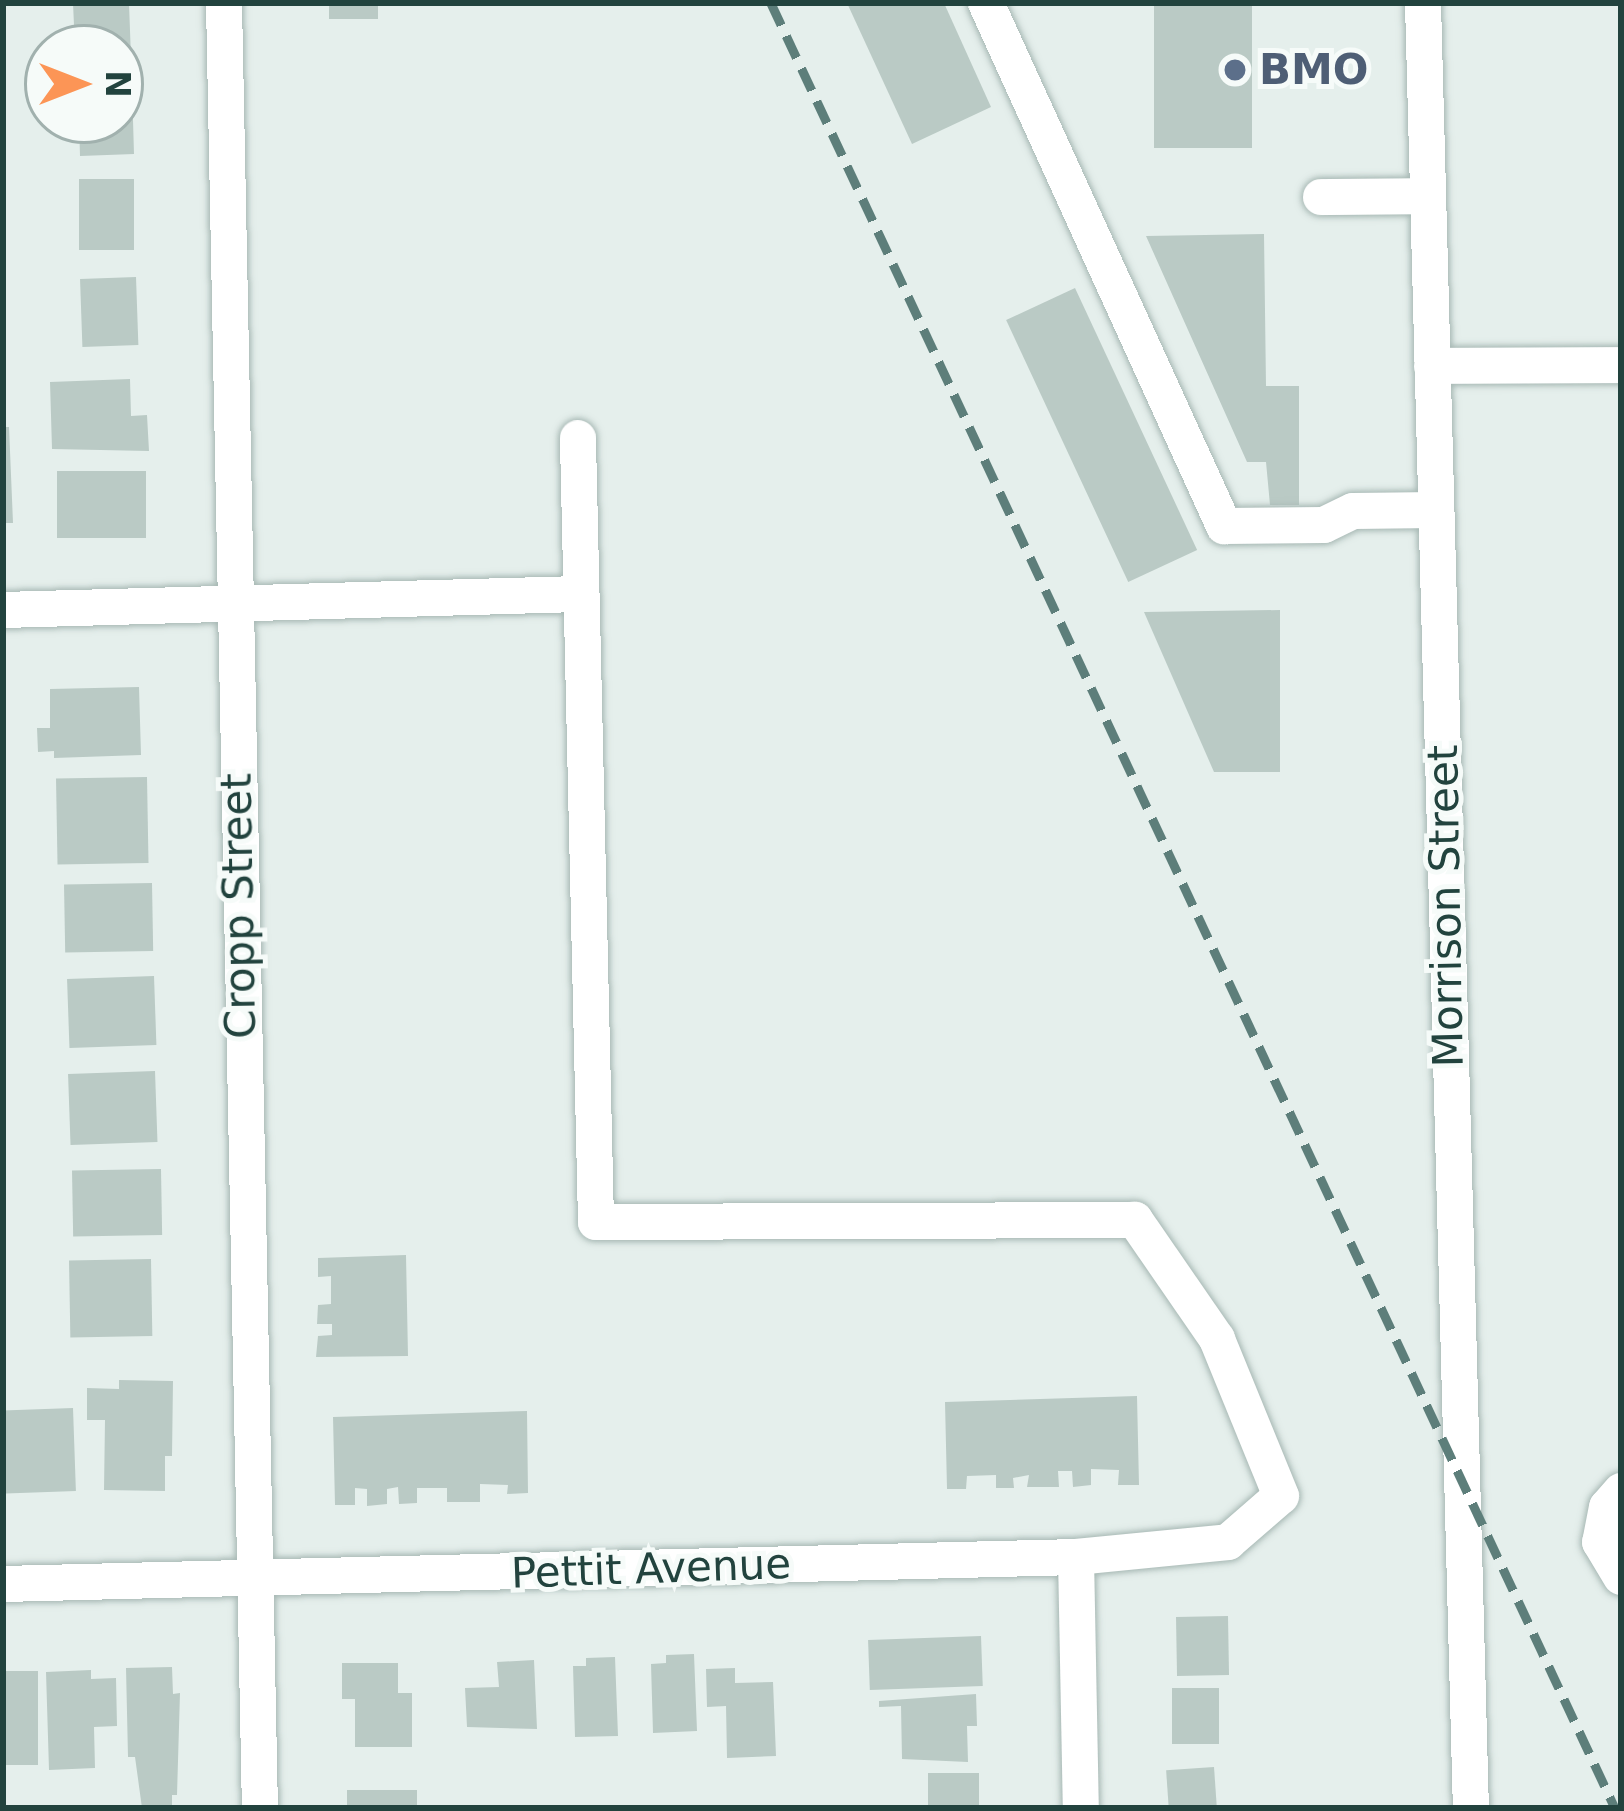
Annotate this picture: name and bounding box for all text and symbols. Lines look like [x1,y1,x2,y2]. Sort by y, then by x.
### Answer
north arrow [24,24,144,144]
place label: BMO [1259,45,1369,95]
marker: BMO [1222,57,1248,83]
text: N [98,70,137,98]
street label: Morrison Street [1418,744,1474,1068]
street label: Cropp Street [211,773,267,1039]
street label: Pettit Avenue [510,1539,792,1599]

